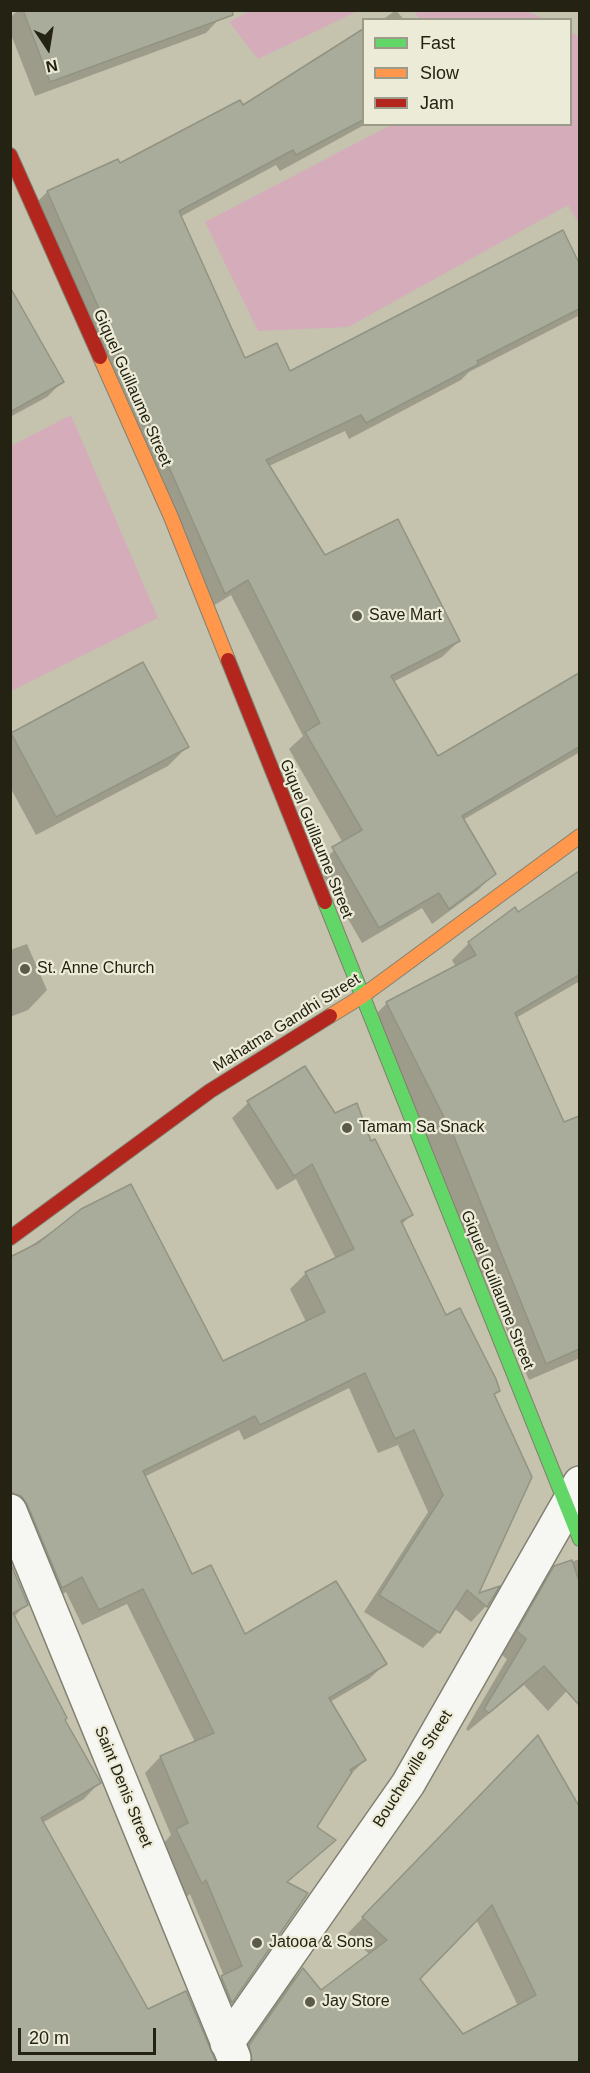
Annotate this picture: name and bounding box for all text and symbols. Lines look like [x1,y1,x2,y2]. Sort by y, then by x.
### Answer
north arrow [18,18,78,78]
legend [362,18,572,126]
text: Fast [420,33,455,53]
text: N [44,57,59,76]
text: Slow [420,63,459,83]
text: Jam [420,93,454,113]
street label: Giquel Guillaume Street [89,307,175,469]
place label: Save Mart [369,606,442,626]
marker: Save Mart [350,609,364,623]
street label: Giquel Guillaume Street [275,757,357,921]
place label: St. Anne Church [37,959,154,979]
marker: St. Anne Church [18,962,32,976]
street label: Mahatma Gandhi Street [210,970,364,1076]
place label: Tamam Sa Snack [359,1118,484,1138]
marker: Tamam Sa Snack [340,1121,354,1135]
street label: Giquel Guillaume Street [456,1208,538,1372]
street label: Boucherville Street [369,1707,457,1831]
street label: Saint Denis Street [90,1724,156,1850]
place label: Jatooa & Sons [269,1933,373,1953]
marker: Jatooa & Sons [250,1936,264,1950]
place label: Jay Store [322,1992,390,2012]
marker: Jay Store [303,1995,317,2009]
scale bar [21,2016,159,2054]
text: 20 m [29,2028,69,2048]

